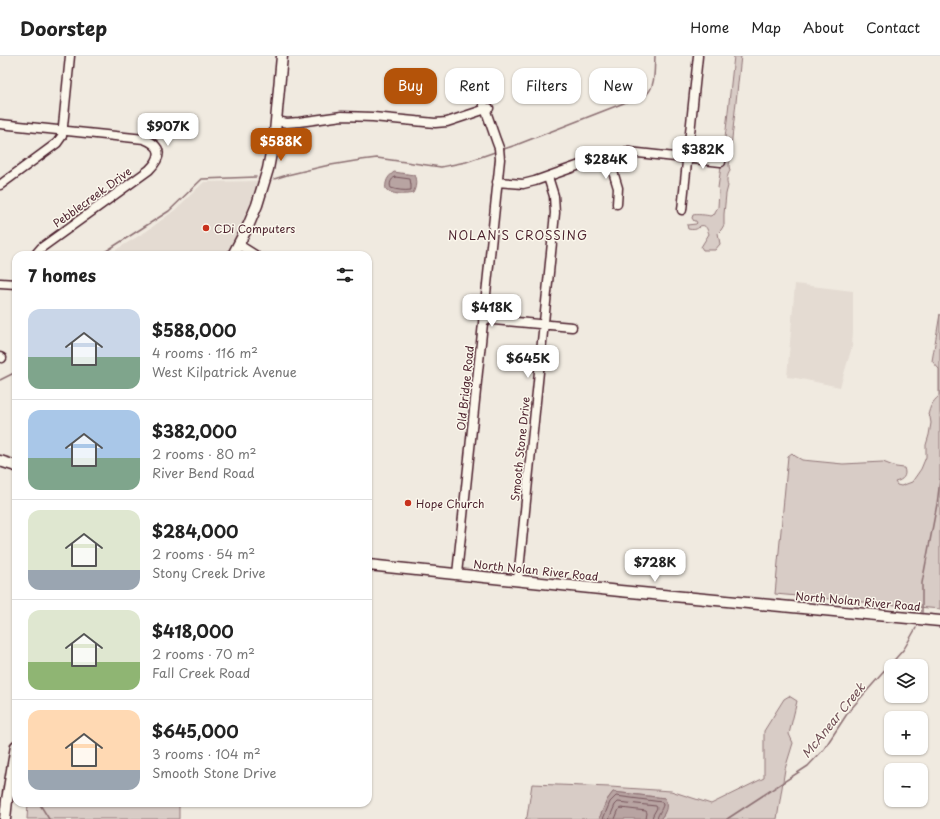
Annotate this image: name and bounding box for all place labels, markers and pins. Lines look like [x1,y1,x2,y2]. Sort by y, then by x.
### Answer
pin: $907K [140,113,196,147]
pin: $588K [253,128,309,162]
pin: $382K [675,136,731,170]
pin: $284K [578,146,634,180]
place label: CDi Computers [214,220,295,237]
marker: CDi Computers [201,223,211,233]
pin: $418K [464,294,520,328]
pin: $645K [500,345,556,379]
place label: Hope Church [416,495,484,512]
marker: Hope Church [403,498,413,508]
pin: $728K [627,549,683,583]

